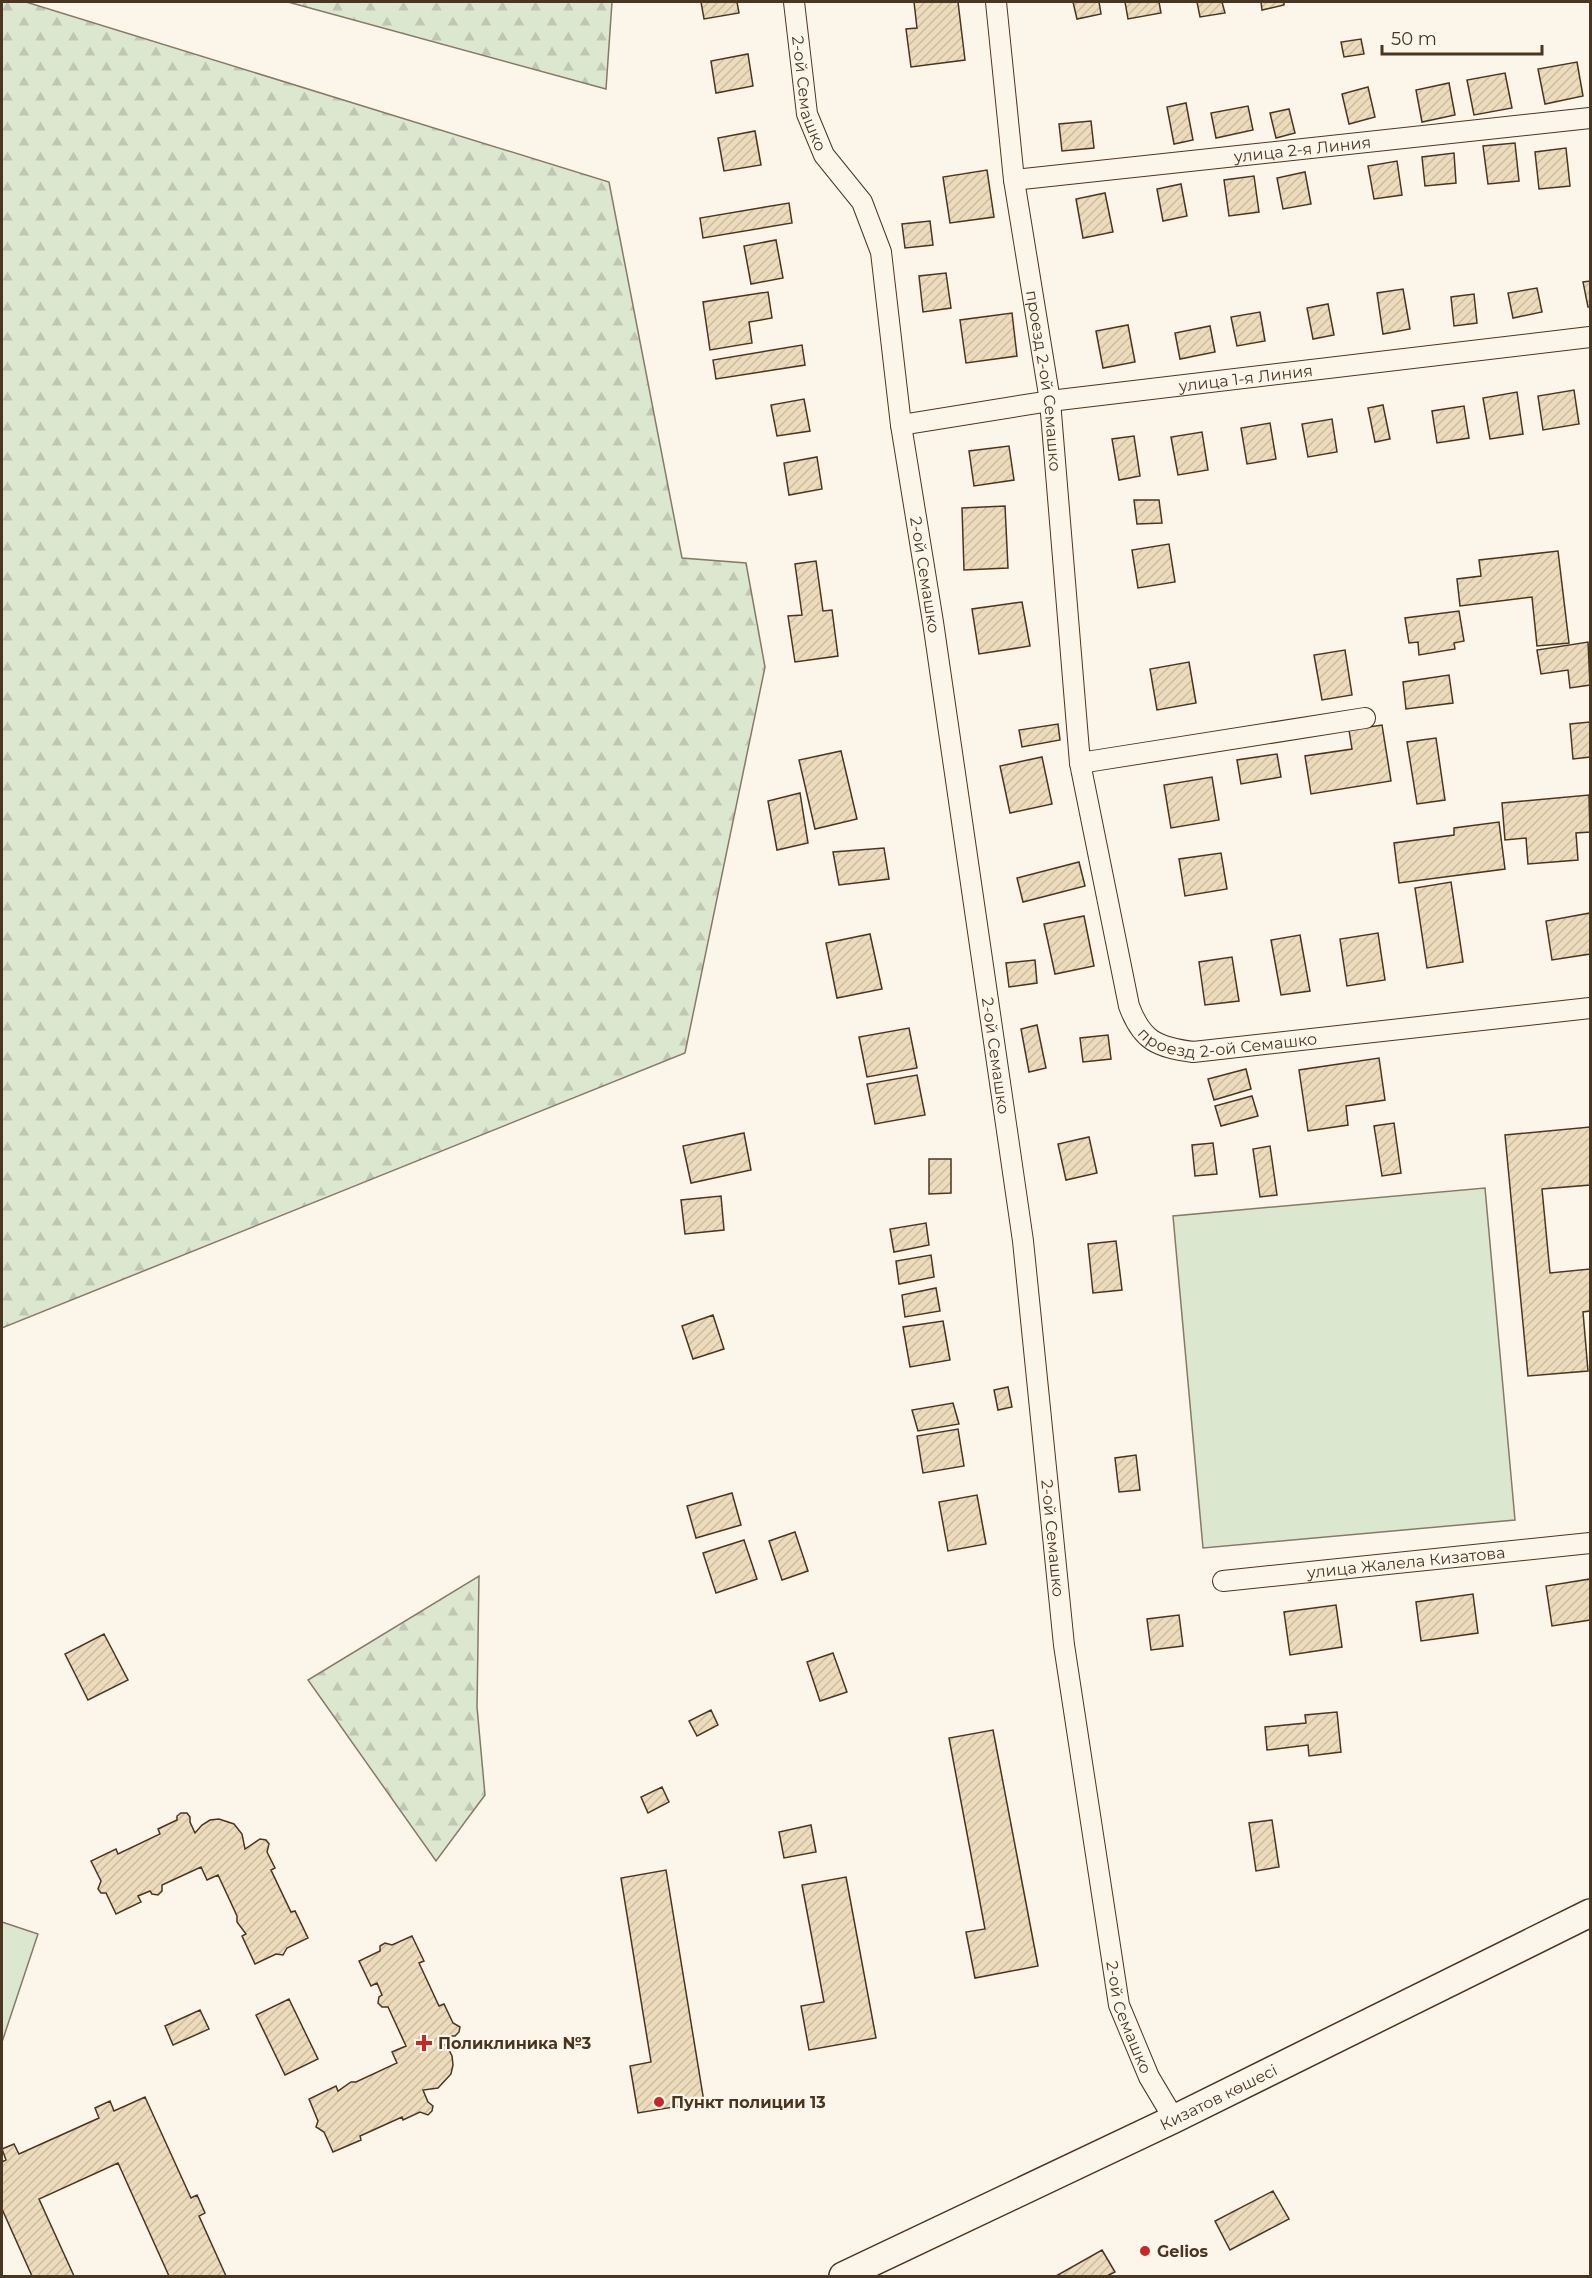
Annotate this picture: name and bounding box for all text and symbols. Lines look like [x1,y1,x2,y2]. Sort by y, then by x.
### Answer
scale bar [1382,18,1542,56]
text: 50 m [1391,28,1437,50]
street label: 2-ой Семашко [788,35,830,154]
street label: улица 2-я Линия [1232,133,1372,166]
street label: проезд 2-ой Семашко [1022,289,1065,472]
street label: улица 1-я Линия [1177,361,1314,396]
street label: 2-ой Семашко [906,515,943,634]
street label: 2-ой Семашко [978,996,1013,1115]
street label: проезд 2-ой Семашко [1134,1024,1318,1062]
street label: 2-ой Семашко [1037,1479,1068,1598]
street label: улица Жалела Кизатова [1305,1543,1506,1582]
street label: 2-ой Семашко [1102,1960,1155,2076]
marker: Поликлиника №3 [415,2034,433,2052]
place label: Поликлиника №3 [438,2034,591,2053]
street label: Кизатов көшесі [1157,2060,1281,2134]
place label: Пункт полиции 13 [671,2093,826,2112]
marker: Пункт полиции 13 [652,2095,666,2109]
place label: Gelios [1157,2242,1209,2261]
marker: Gelios [1138,2244,1152,2258]

